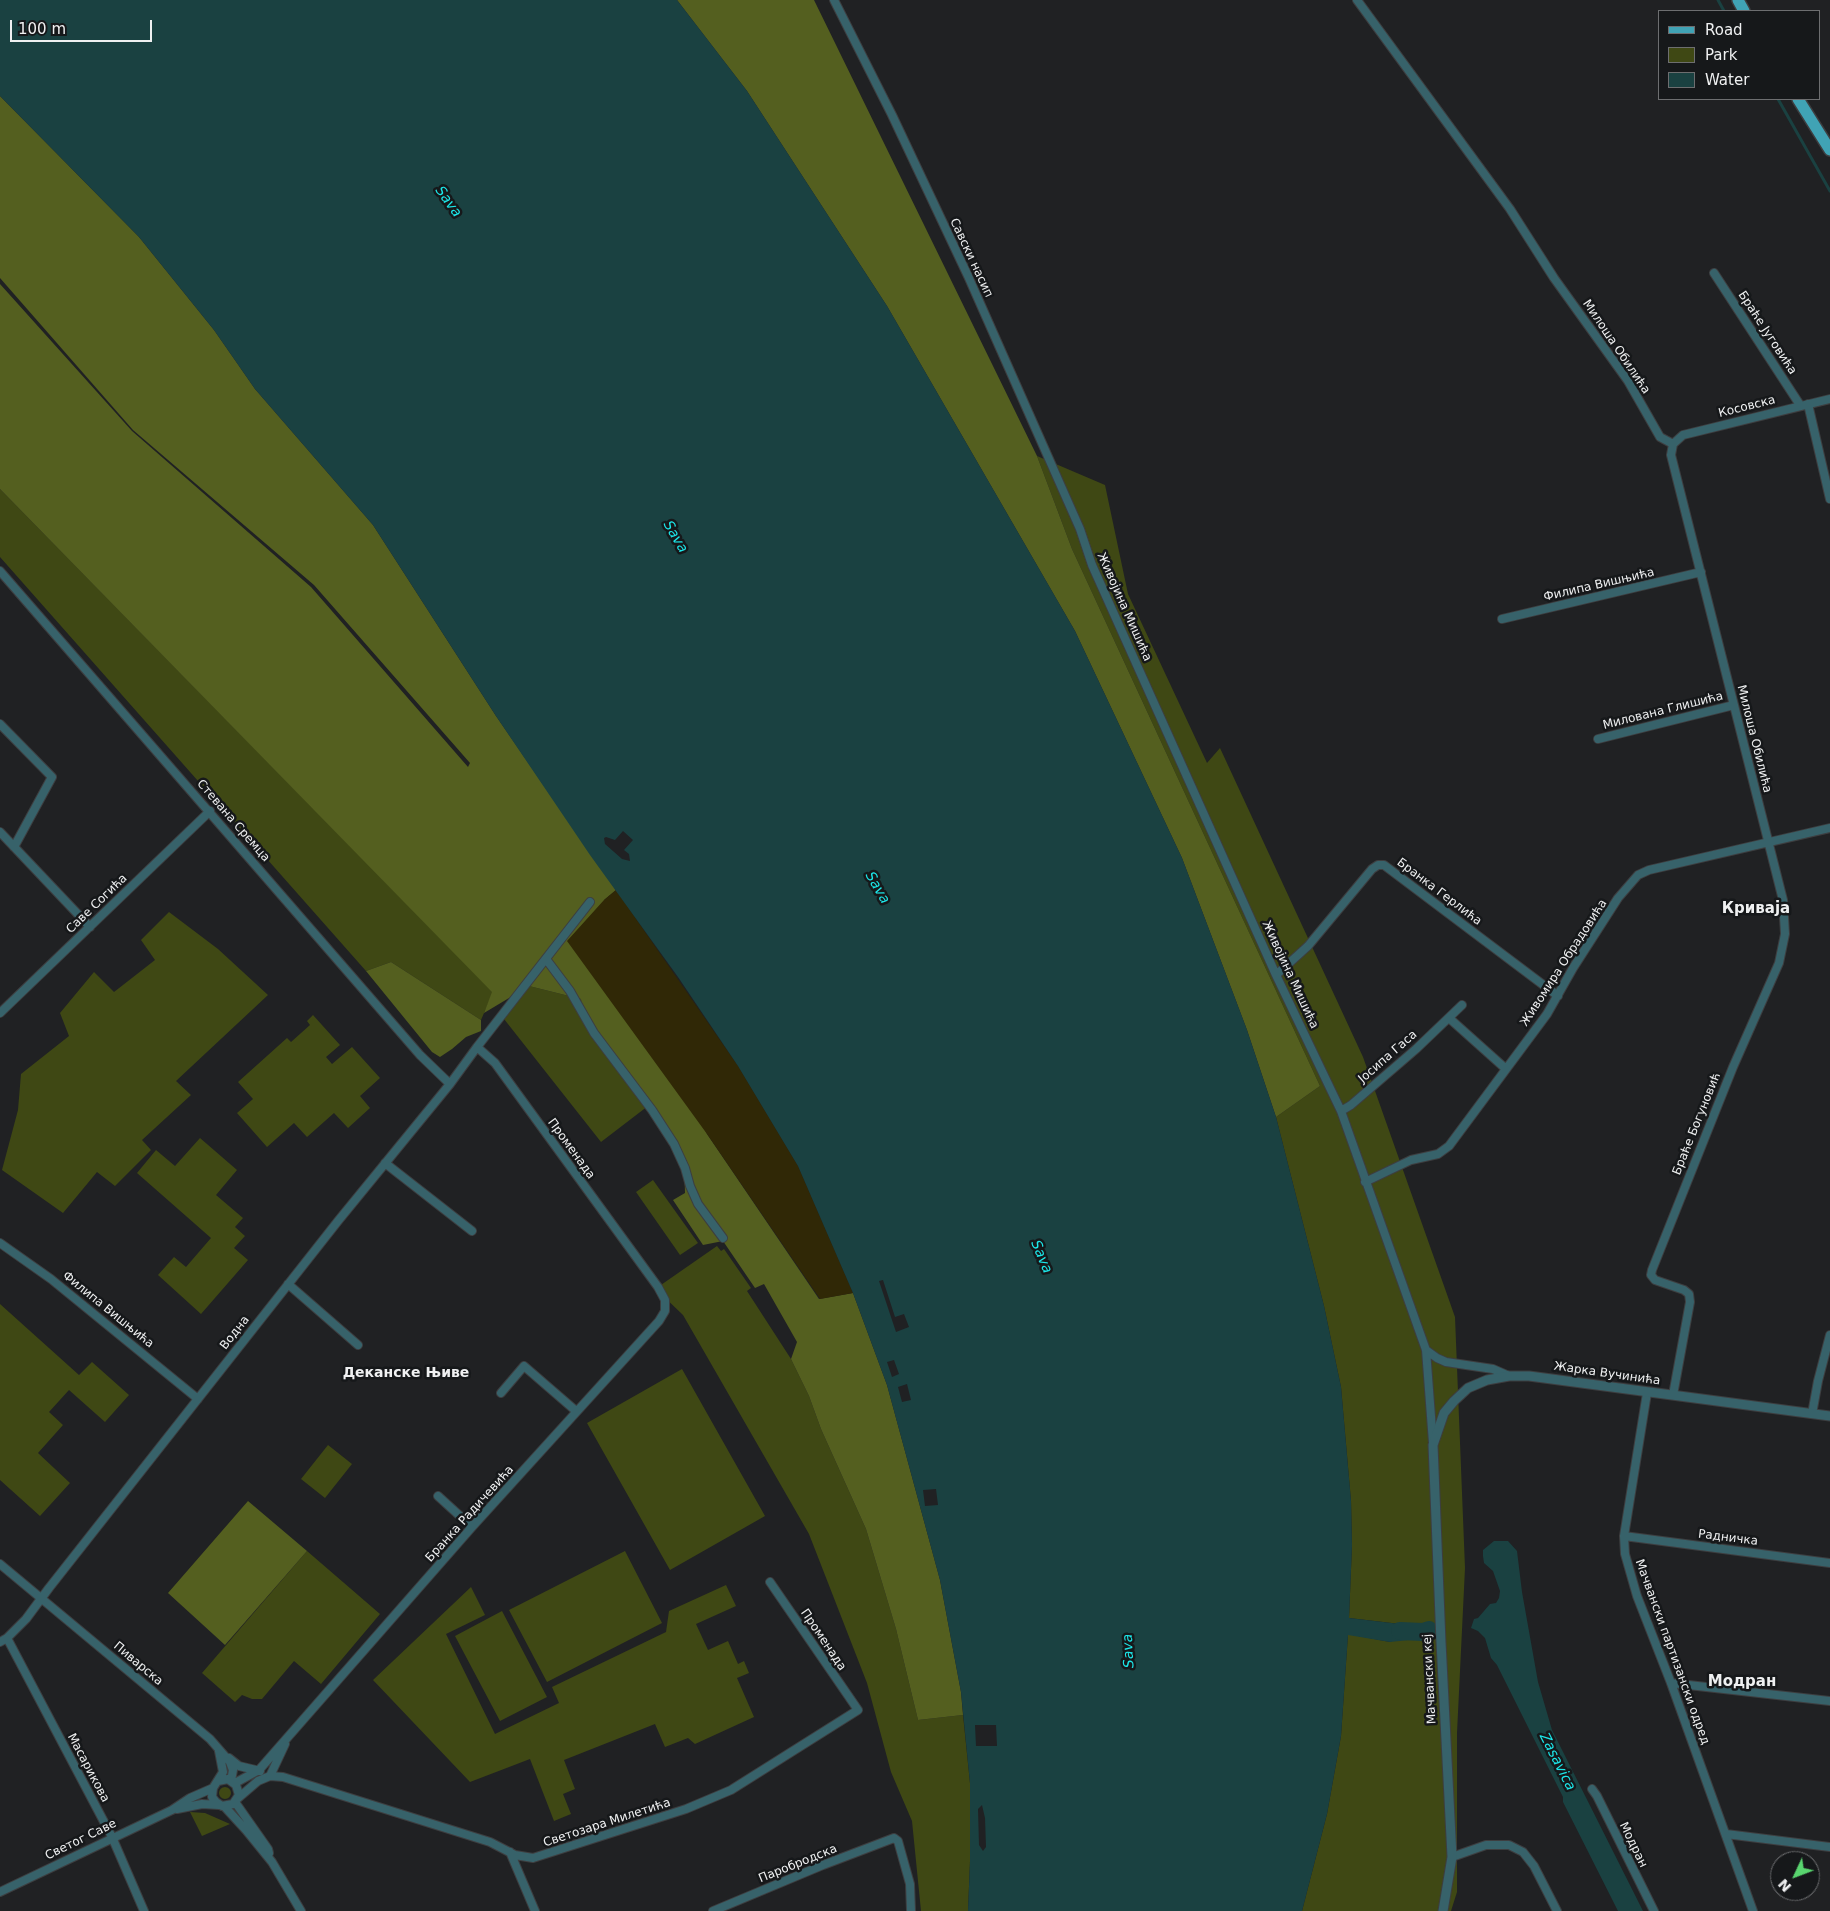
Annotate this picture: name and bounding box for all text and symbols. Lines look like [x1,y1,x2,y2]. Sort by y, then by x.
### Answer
scale bar [12,10,155,42]
legend [1658,10,1820,100]
text: 100 m [18,20,66,38]
text: Road [1705,21,1743,39]
text: Park [1705,46,1737,64]
text: Water [1705,71,1749,89]
water label: Sava [431,183,465,221]
street label: Савски насип [946,216,996,300]
street label: Браће Југовића [1735,289,1799,377]
street label: Милоша Обилића [1579,297,1653,397]
street label: Косовска [1717,393,1777,421]
water label: Sava [659,518,691,556]
street label: Живојина Мишића [1094,550,1154,664]
street label: Филипа Вишњића [1542,565,1656,605]
street label: Милоша Обилића [1734,684,1774,794]
street label: Милована Глишића [1601,689,1725,733]
street label: Стевана Сремца [193,777,273,865]
street label: Бранка Герлића [1394,855,1484,929]
water label: Sava [861,869,893,907]
street label: Саве Согића [64,871,130,937]
street label: Живомира Обрадовића [1518,897,1610,1029]
district label: Криваја [1722,900,1790,918]
street label: Живојина Мишића [1259,919,1321,1031]
street label: Јосипа Гаса [1356,1028,1420,1086]
street label: Браће Богуновић [1670,1071,1724,1177]
street label: Променада [544,1116,598,1182]
water label: Sava [1027,1238,1055,1276]
street label: Филипа Вишњића [59,1269,157,1351]
street label: Водна [217,1313,253,1353]
street label: Жарка Вучинића [1553,1359,1661,1389]
district label: Деканске Њиве [343,1365,469,1381]
street label: Бранка Радичевића [423,1463,517,1565]
street label: Радничка [1697,1527,1759,1549]
street label: Мачвански партизански одред [1632,1557,1712,1747]
street label: Променада [797,1606,849,1674]
water label: Sava [1120,1633,1138,1669]
street label: Мачвански кеј [1420,1633,1440,1725]
street label: Пиварска [110,1639,166,1689]
district label: Модран [1708,1673,1776,1691]
water label: Zasavica [1535,1730,1579,1794]
street label: Масарикова [64,1731,112,1805]
street label: Светозара Милетића [542,1796,672,1850]
street label: Светог Саве [43,1817,119,1863]
street label: Модран [1616,1820,1650,1870]
street label: Паробродска [757,1842,839,1886]
north arrow [1770,1851,1820,1901]
text: N [1775,1876,1795,1895]

